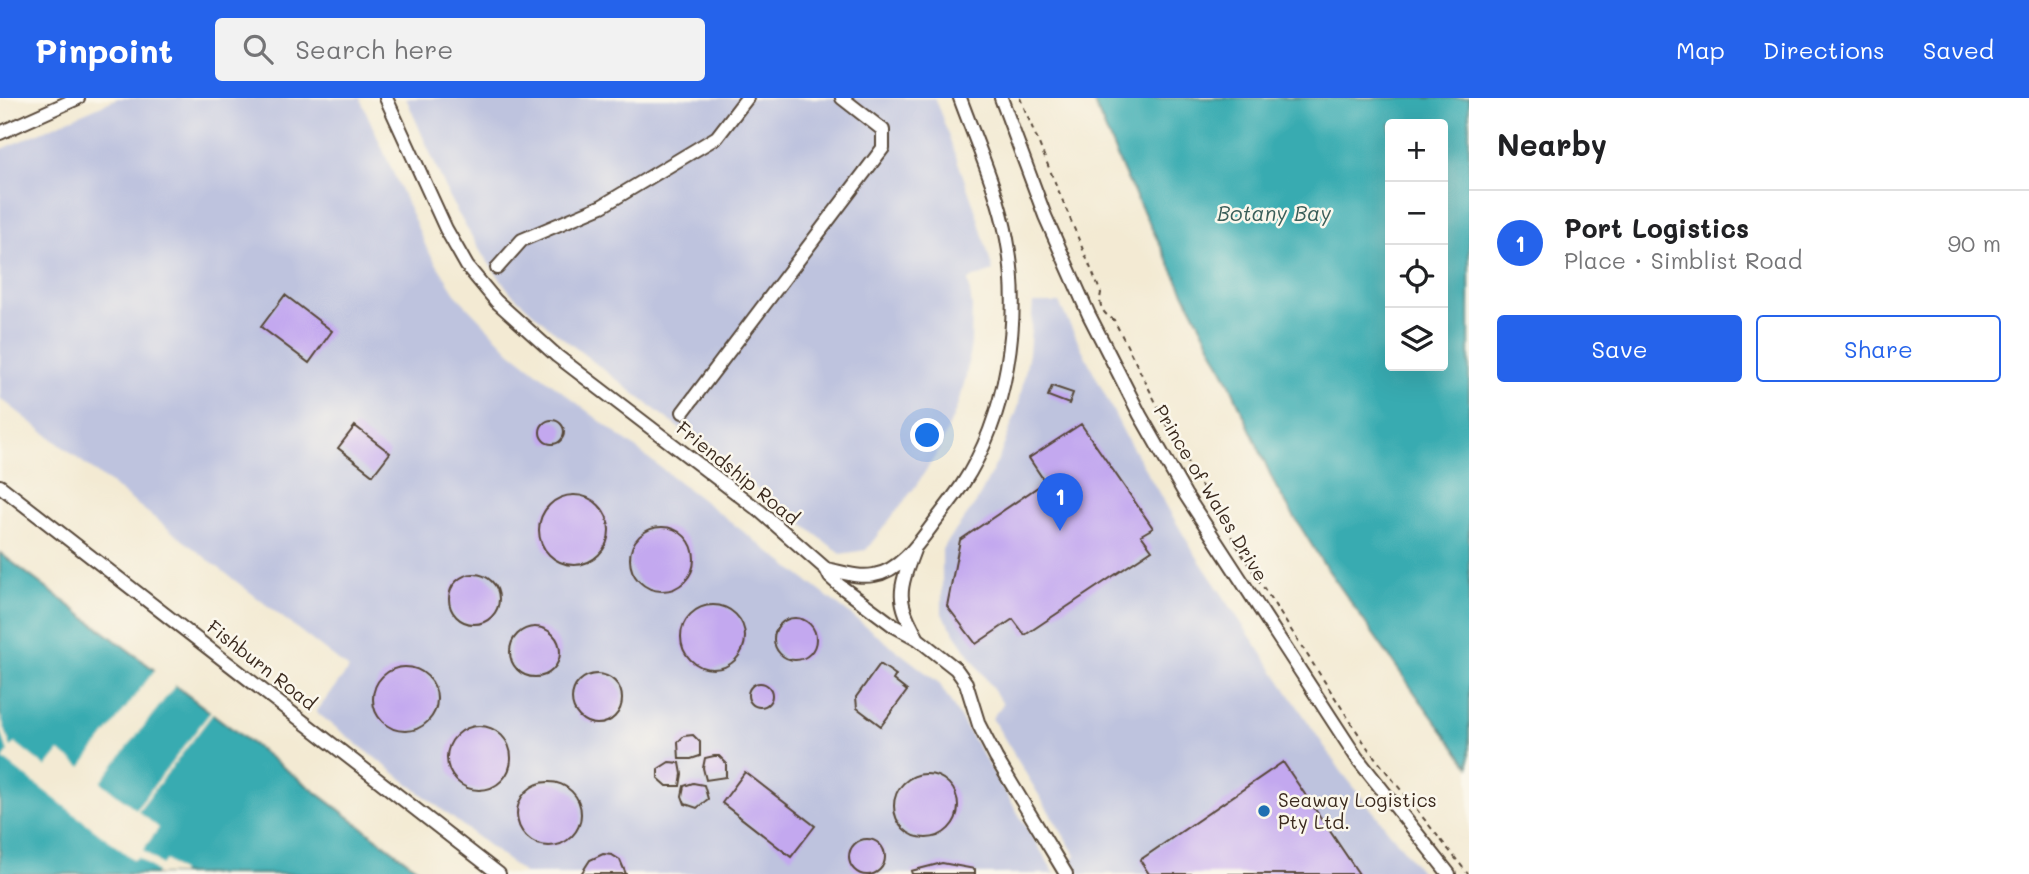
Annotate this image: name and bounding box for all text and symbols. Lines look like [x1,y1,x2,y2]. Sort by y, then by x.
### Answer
search box [215,18,705,81]
text: Pinpoint [35,28,173,71]
icon: search [239,30,277,68]
text: Search here [295,32,453,66]
text: Map [1676,34,1725,65]
text: Directions [1763,34,1885,65]
text: Saved [1923,34,1994,65]
map controls [1385,119,1448,371]
button: + [1385,119,1448,182]
text: Nearby [1497,124,1607,164]
button: − [1385,182,1448,245]
water label: Botany Bay [1217,199,1331,226]
text: Port Logistics [1564,211,1749,245]
text: 1 [1515,228,1525,258]
text: 90 m [1948,228,2001,258]
button: locate [1385,245,1448,308]
text: Place · Simblist Road [1564,245,1802,275]
button: layers [1385,308,1448,371]
button: Save [1497,315,1742,382]
button: Share [1756,315,2001,382]
street label: Prince of Wales Drive [1149,400,1274,586]
street label: Friendship Road [672,415,805,530]
your location [910,418,944,452]
pin: 1 [1037,473,1083,531]
street label: Fishburn Road [202,614,322,715]
place label: Seaway Logistics Pty Ltd. [1278,787,1437,834]
marker: Seaway Logistics Pty Ltd. [1256,803,1272,819]

